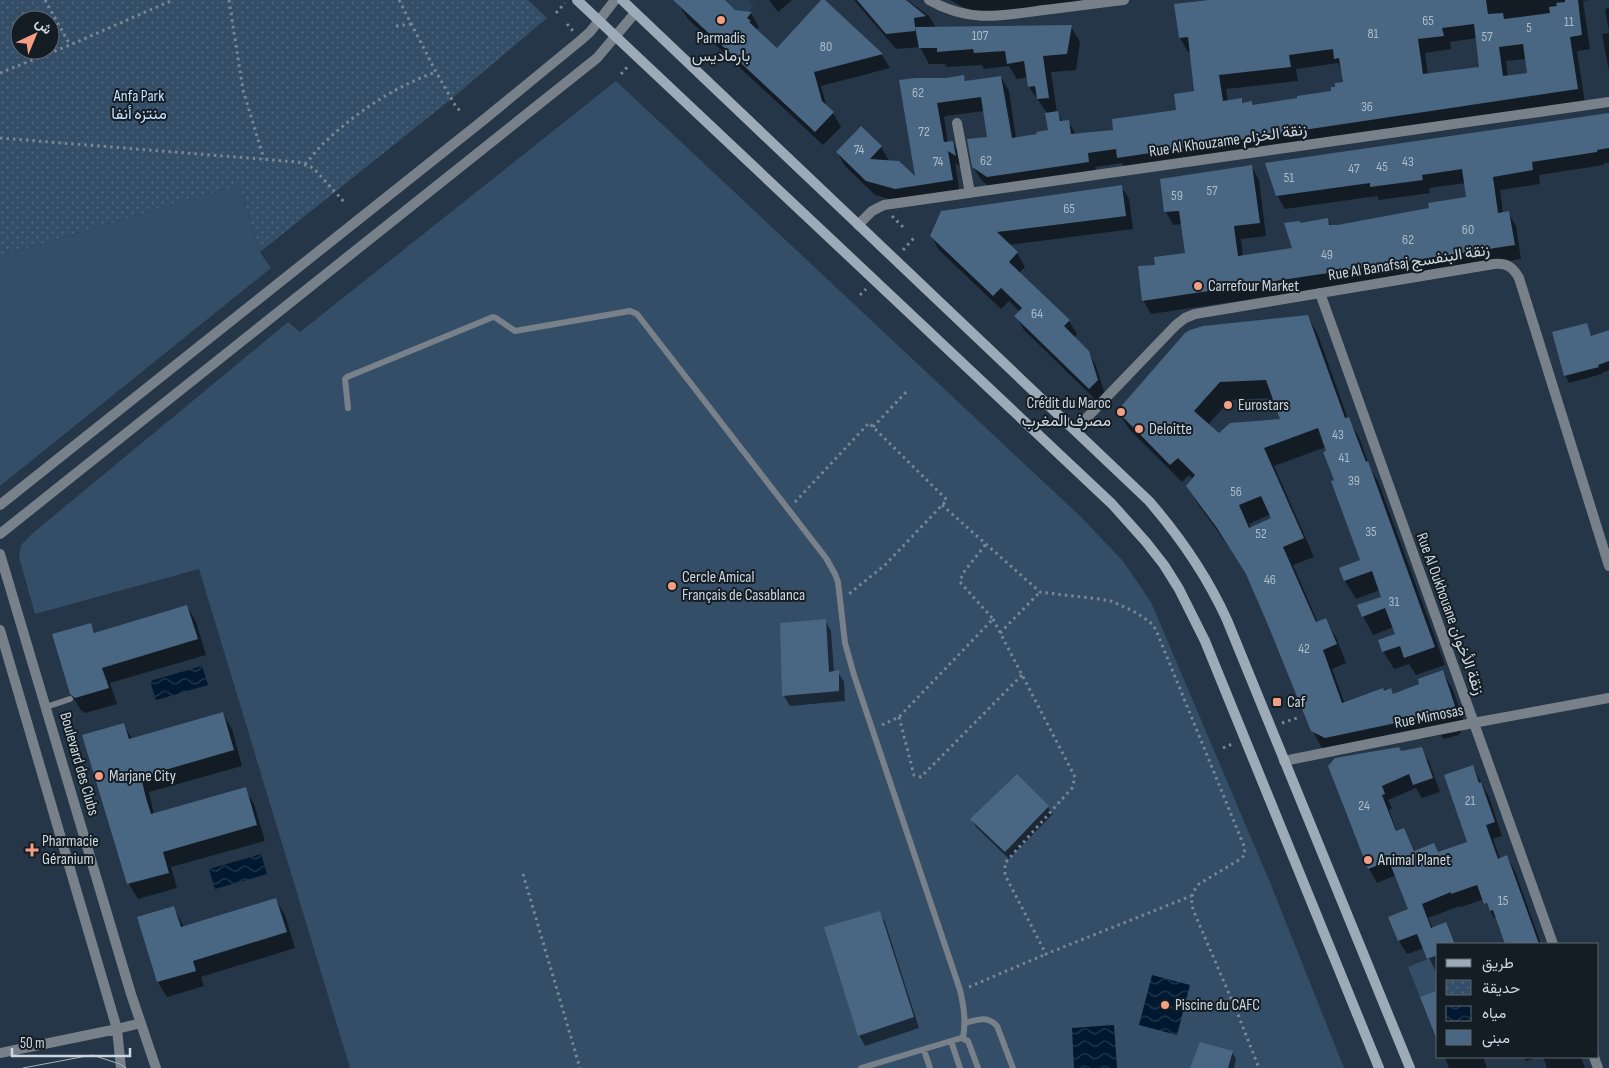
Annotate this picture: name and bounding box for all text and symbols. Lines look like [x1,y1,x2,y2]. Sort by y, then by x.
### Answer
north arrow [10,10,60,60]
house number: 65 [1422,12,1434,29]
house number: 11 [1564,13,1574,30]
text: ش [32,14,56,38]
marker: Parmadis بارماديس [715,14,727,26]
house number: 5 [1526,19,1532,36]
house number: 81 [1367,25,1379,42]
house number: 107 [972,27,989,44]
house number: 57 [1481,28,1493,45]
place label: Parmadis بارماديس [692,29,750,66]
house number: 80 [820,38,832,55]
house number: 62 [912,84,924,101]
park label: Anfa Park منتزه أنفا [111,87,167,124]
house number: 36 [1361,98,1373,115]
street label: Rue Al Khouzame زنقة الخزام [1148,120,1308,162]
house number: 72 [918,123,930,140]
house number: 74 [854,141,865,158]
house number: 62 [980,152,992,169]
house number: 74 [933,153,944,170]
house number: 43 [1402,153,1414,170]
house number: 45 [1376,158,1388,175]
house number: 47 [1348,160,1360,177]
house number: 51 [1284,169,1294,186]
house number: 57 [1206,182,1218,199]
house number: 59 [1171,187,1183,204]
house number: 65 [1063,200,1075,217]
house number: 60 [1462,221,1474,238]
house number: 62 [1402,231,1414,248]
street label: Rue Al Banafsaj زنقة البنفسج [1327,241,1491,286]
house number: 49 [1321,246,1333,263]
place label: Carrefour Market [1208,277,1299,296]
marker: Carrefour Market [1192,280,1204,292]
house number: 64 [1031,305,1043,322]
place label: Crédit du Maroc مصرف المغرب [1022,394,1111,431]
place label: Eurostars [1238,396,1289,415]
marker: Eurostars [1222,399,1234,411]
marker: Crédit du Maroc مصرف المغرب [1115,406,1127,418]
place label: Deloitte [1149,420,1192,439]
marker: Deloitte [1133,423,1145,435]
house number: 43 [1332,426,1344,443]
house number: 41 [1339,449,1349,466]
house number: 39 [1348,472,1360,489]
house number: 56 [1230,483,1242,500]
house number: 35 [1365,523,1377,540]
house number: 52 [1255,525,1267,542]
street label: Rue Al Oukhouane زنقة الأخوان [1412,530,1488,698]
place label: Cercle Amical Français de Casablanca [682,568,805,605]
house number: 46 [1264,571,1276,588]
marker: Cercle Amical Français de Casablanca [666,580,678,592]
house number: 31 [1389,593,1399,610]
house number: 42 [1298,640,1310,657]
place label: Caf [1287,693,1306,712]
marker: Caf [1271,696,1283,708]
street label: Rue Mimosas [1393,701,1465,733]
street label: Boulevard des Clubs [55,710,103,818]
place label: Marjane City [109,767,176,786]
marker: Marjane City [93,770,105,782]
house number: 21 [1465,792,1475,809]
house number: 24 [1358,797,1370,814]
place label: Pharmacie Géranium [42,832,99,869]
marker: Pharmacie Géranium [26,844,38,856]
place label: Animal Planet [1377,851,1451,870]
marker: Animal Planet [1362,854,1374,866]
house number: 15 [1498,892,1509,909]
legend [1436,943,1599,1058]
text: طريق [1482,954,1514,973]
text: حديقة [1482,979,1520,998]
place label: Piscine du CAFC [1175,996,1260,1015]
marker: Piscine du CAFC [1159,999,1171,1011]
text: مياه [1482,1004,1506,1023]
scale bar [12,1026,130,1058]
text: مبنى [1482,1029,1510,1048]
text: 50 m [20,1034,45,1053]

